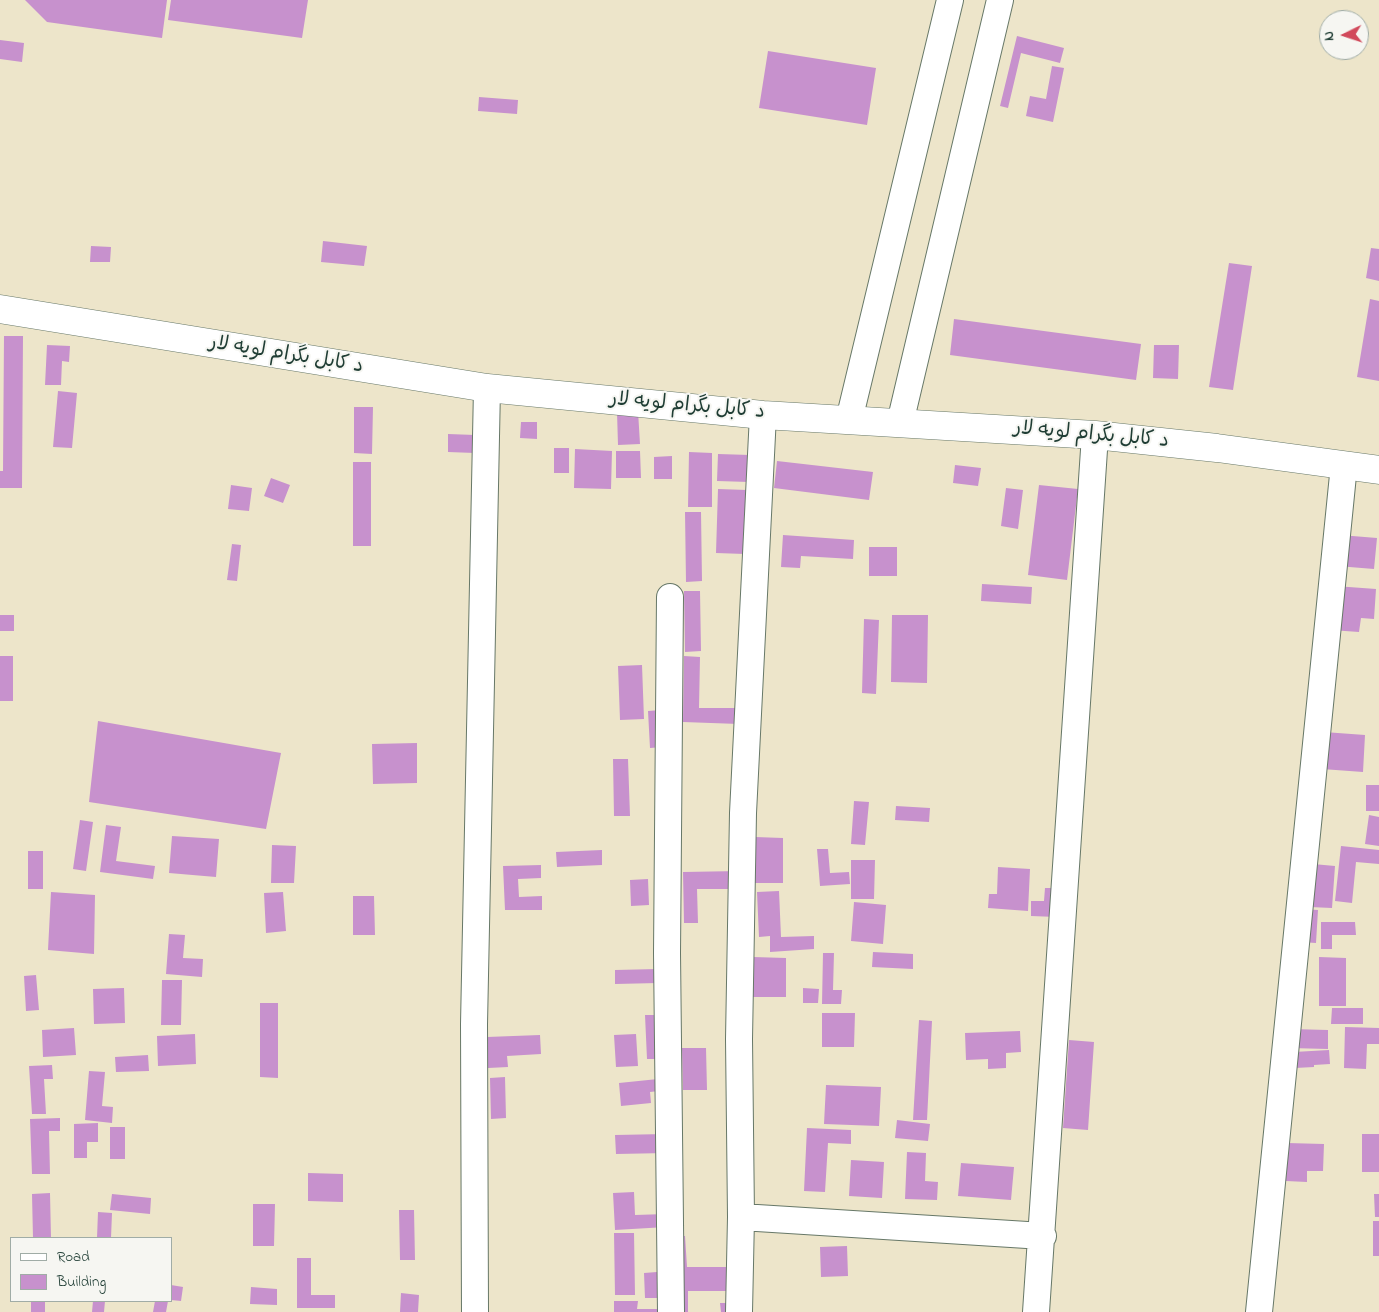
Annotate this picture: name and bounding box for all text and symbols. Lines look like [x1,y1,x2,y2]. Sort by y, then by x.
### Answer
north arrow [1319,10,1369,60]
text: N [1319,31,1340,41]
street label: د کابل بگرام لویه لار [207,332,365,380]
street label: د کابل بگرام لویه لار [608,388,766,426]
street label: د کابل بگرام لویه لار [1012,417,1170,455]
legend [10,1237,172,1302]
text: Road [57,1246,90,1268]
text: Building [57,1271,106,1293]

